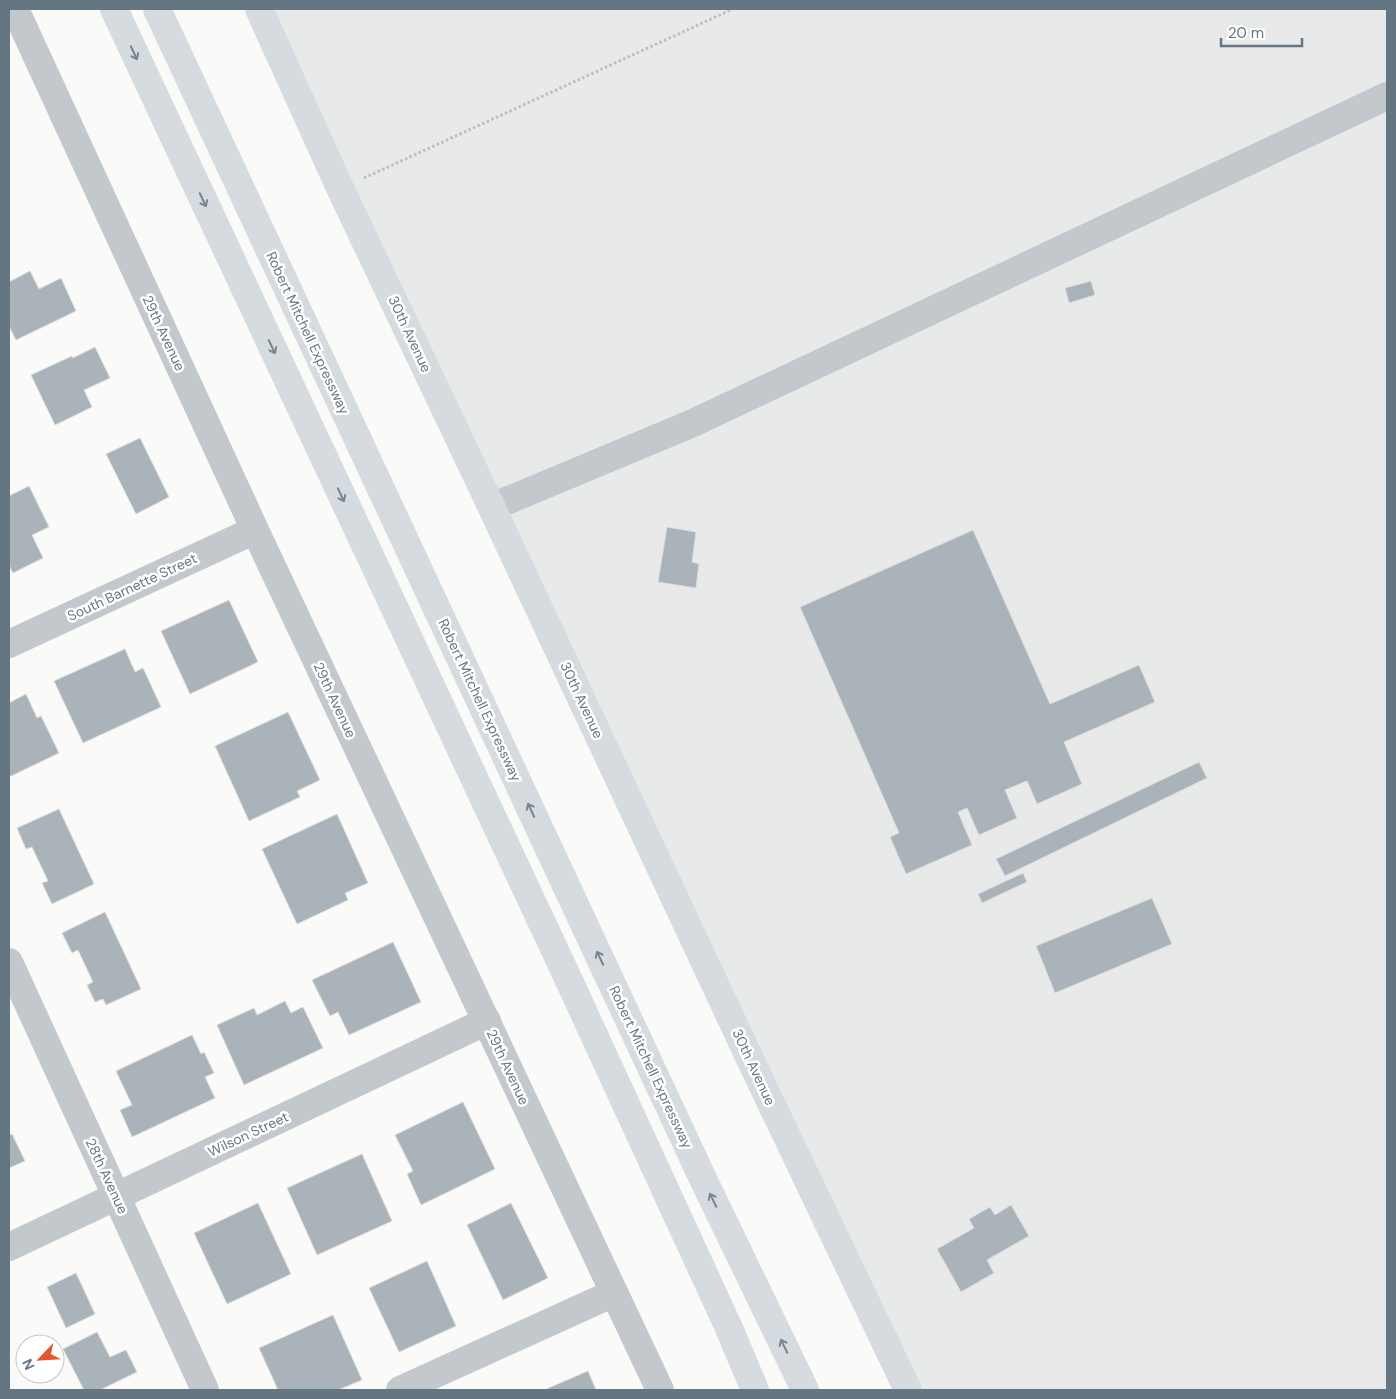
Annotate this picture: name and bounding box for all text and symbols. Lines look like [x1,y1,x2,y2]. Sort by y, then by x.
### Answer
scale bar [1221,15,1302,47]
text: 20 m [1228,23,1264,43]
one-way arrow [130,45,140,60]
one-way arrow [199,192,208,207]
street label: Robert Mitchell Expressway [262,249,354,417]
street label: 29th Avenue [139,292,189,374]
street label: 30th Avenue [384,293,436,375]
one-way arrow [267,340,277,355]
one-way arrow [336,487,346,502]
street label: South Barnette Street [64,549,200,625]
street label: Robert Mitchell Expressway [434,616,526,784]
street label: 29th Avenue [310,659,360,741]
street label: 30th Avenue [556,659,608,741]
one-way arrow [526,803,536,818]
one-way arrow [595,951,605,966]
street label: Robert Mitchell Expressway [605,983,697,1151]
street label: 29th Avenue [483,1026,533,1108]
street label: 30th Avenue [728,1026,780,1108]
street label: Wilson Street [205,1107,291,1161]
street label: 28th Avenue [82,1135,132,1217]
one-way arrow [708,1193,717,1208]
north arrow [15,1334,65,1384]
one-way arrow [779,1339,789,1354]
text: N [18,1356,39,1373]

